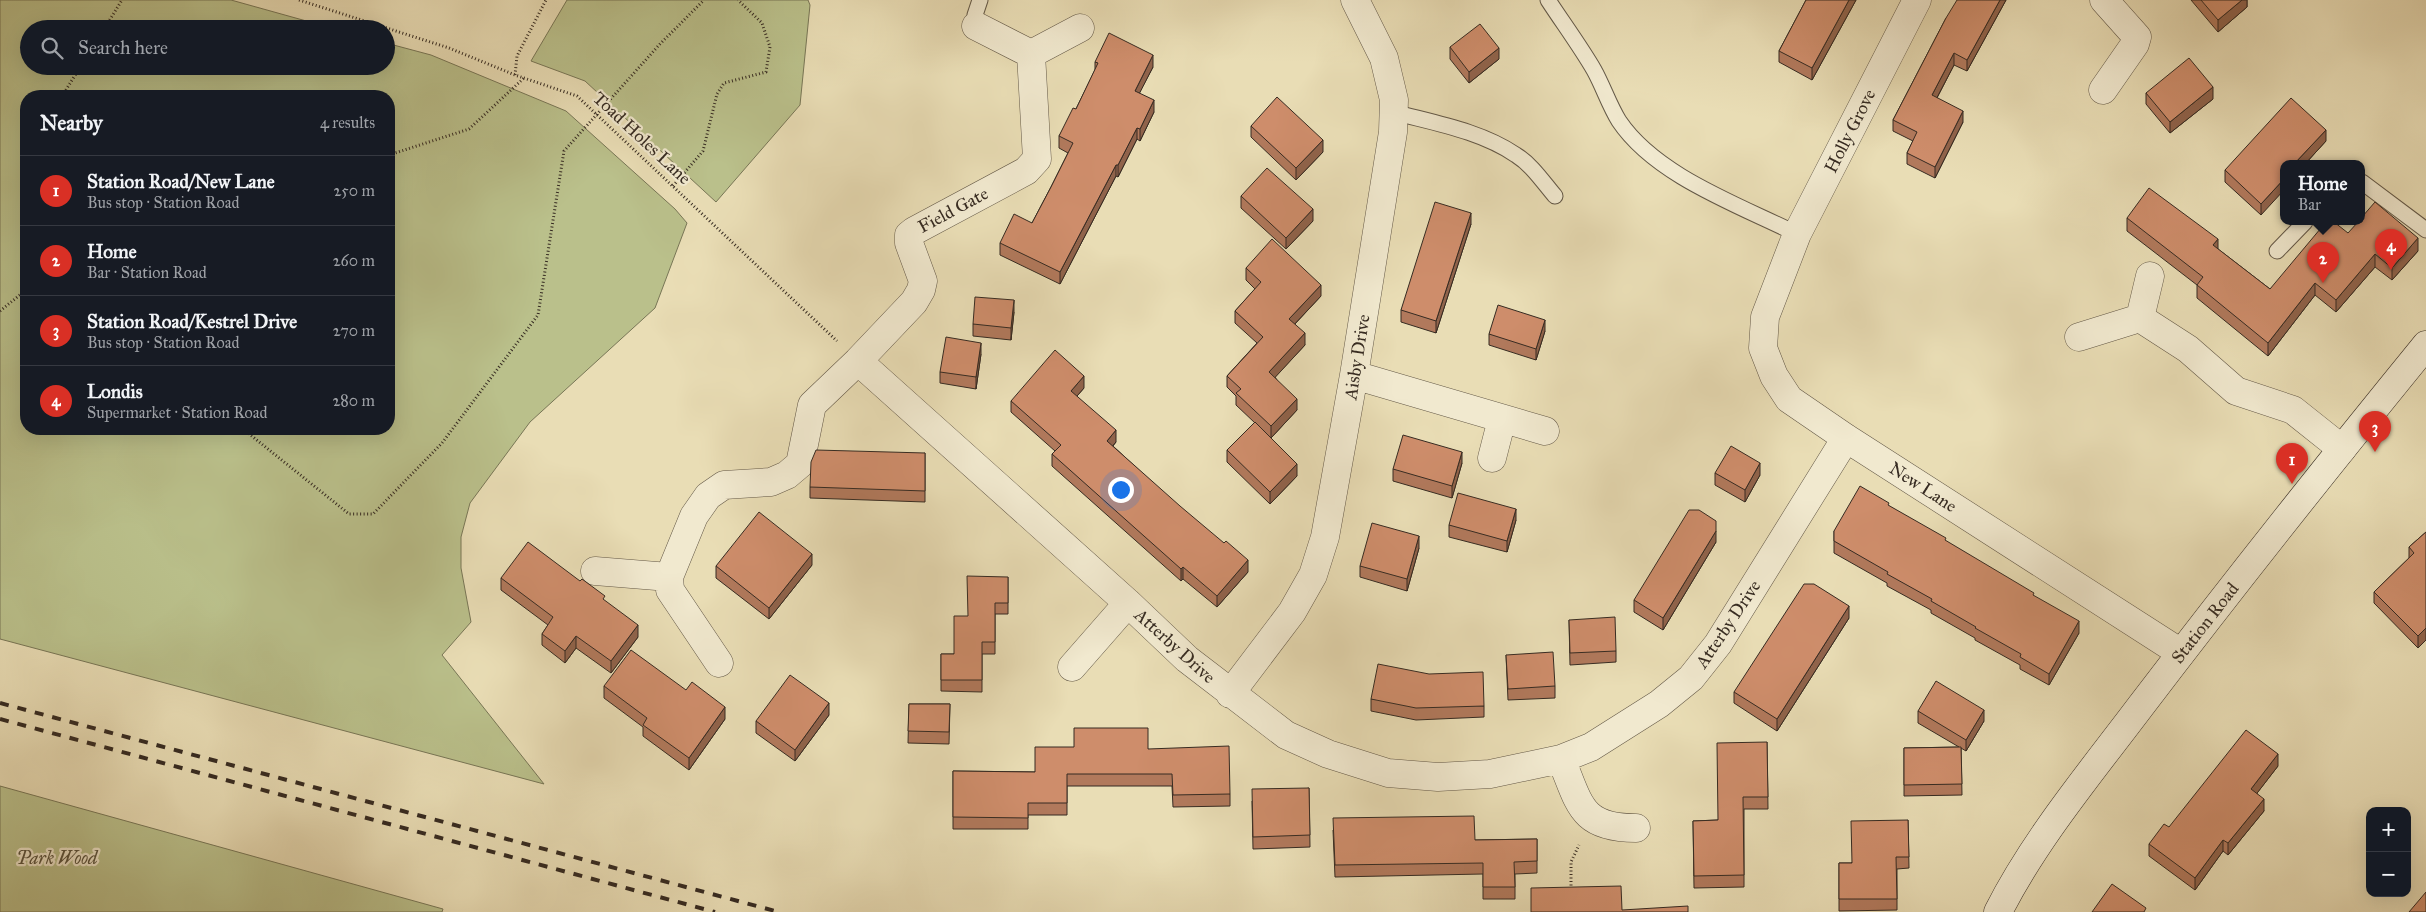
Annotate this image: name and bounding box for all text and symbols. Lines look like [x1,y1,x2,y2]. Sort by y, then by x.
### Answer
search box [20,20,395,75]
icon: search [38,34,66,62]
text: Search here [78,36,168,59]
street label: Holly Grove [1820,85,1880,177]
street label: Toad Holes Lane [588,87,696,189]
text: Nearby [40,110,103,136]
text: 4 results [320,113,375,132]
popup [2280,160,2365,225]
text: Station Road/New Lane [87,170,275,193]
text: Home [2298,172,2347,195]
text: 1 [53,181,59,200]
text: 250 m [334,181,375,200]
street label: Field Gate [914,182,992,238]
text: Bus stop · Station Road [87,193,239,212]
text: Bar [2298,195,2321,214]
pin: 4 [2375,229,2407,270]
text: Home [87,240,137,263]
pin: 2 [2307,242,2339,283]
text: 2 [52,251,60,270]
text: 260 m [333,251,375,270]
text: Bar · Station Road [87,263,207,282]
text: Station Road/Kestrel Drive [87,310,297,333]
street label: Aisby Drive [1339,313,1375,402]
text: 3 [53,321,59,340]
text: 270 m [333,321,375,340]
text: Bus stop · Station Road [87,333,239,352]
text: Londis [87,380,143,403]
text: 4 [52,391,60,410]
text: 280 m [332,391,375,410]
text: Supermarket · Station Road [87,403,267,422]
pin: 3 [2359,411,2391,452]
pin: 1 [2276,443,2308,484]
street label: New Lane [1885,457,1961,517]
your location [1108,477,1134,503]
street label: Atterby Drive [1690,576,1765,673]
street label: Station Road [2167,578,2243,668]
street label: Atterby Drive [1129,603,1220,688]
map controls [2366,807,2411,897]
button: + [2366,807,2411,852]
park label: Park Wood [17,847,99,869]
button: − [2366,852,2411,897]

